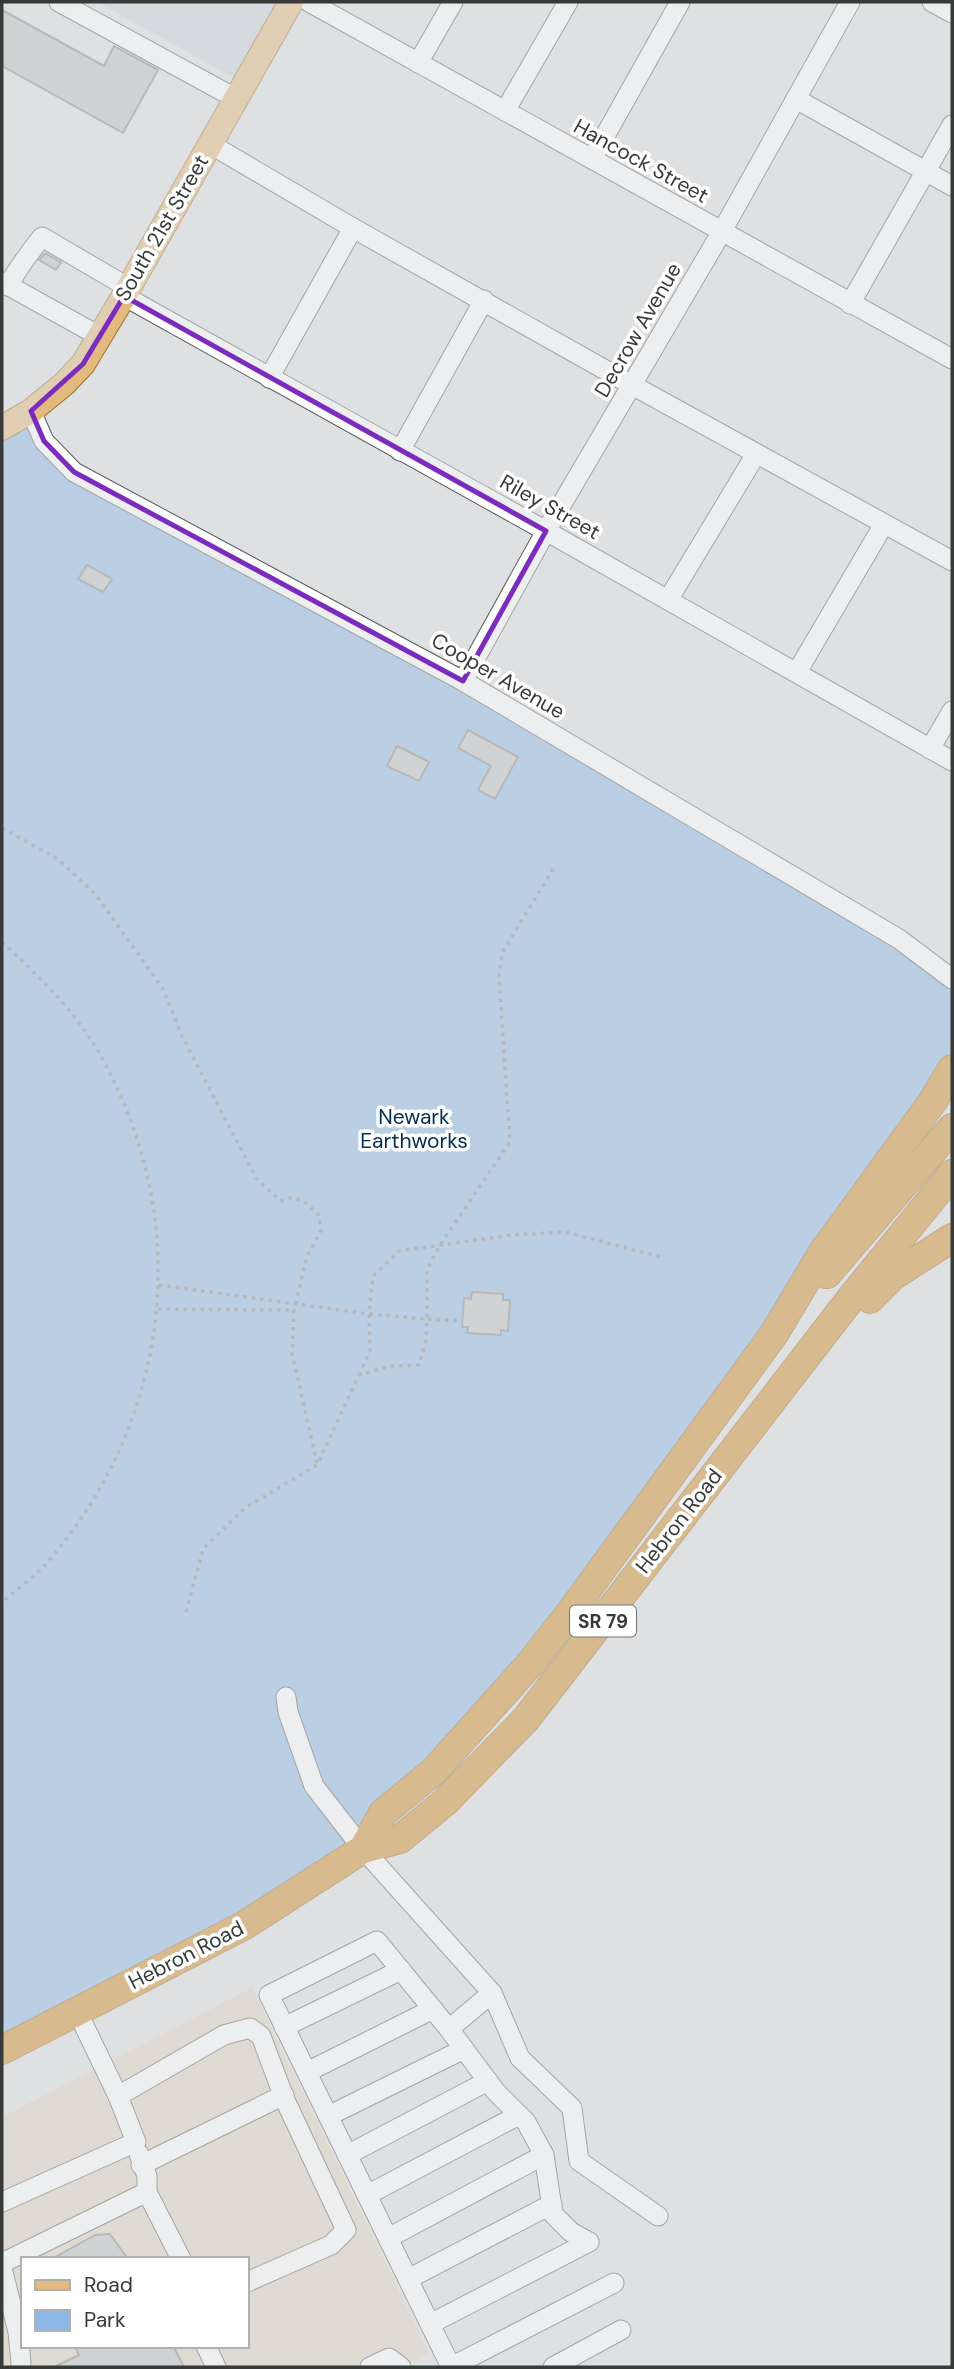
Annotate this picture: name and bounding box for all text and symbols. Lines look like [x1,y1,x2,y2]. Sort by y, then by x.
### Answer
street label: Hancock Street [569,112,713,210]
street label: South 21st Street [109,150,215,306]
street label: Decrow Avenue [588,258,688,402]
street label: Riley Street [495,468,605,546]
street label: Cooper Avenue [426,626,570,726]
park label: Newark Earthworks [360,1103,468,1155]
street label: Hebron Road [629,1463,729,1579]
road number: SR 79 [570,1606,636,1637]
street label: Hebron Road [124,1914,248,1996]
legend [21,2257,248,2348]
text: Road [84,2271,133,2299]
text: Park [84,2306,126,2334]

